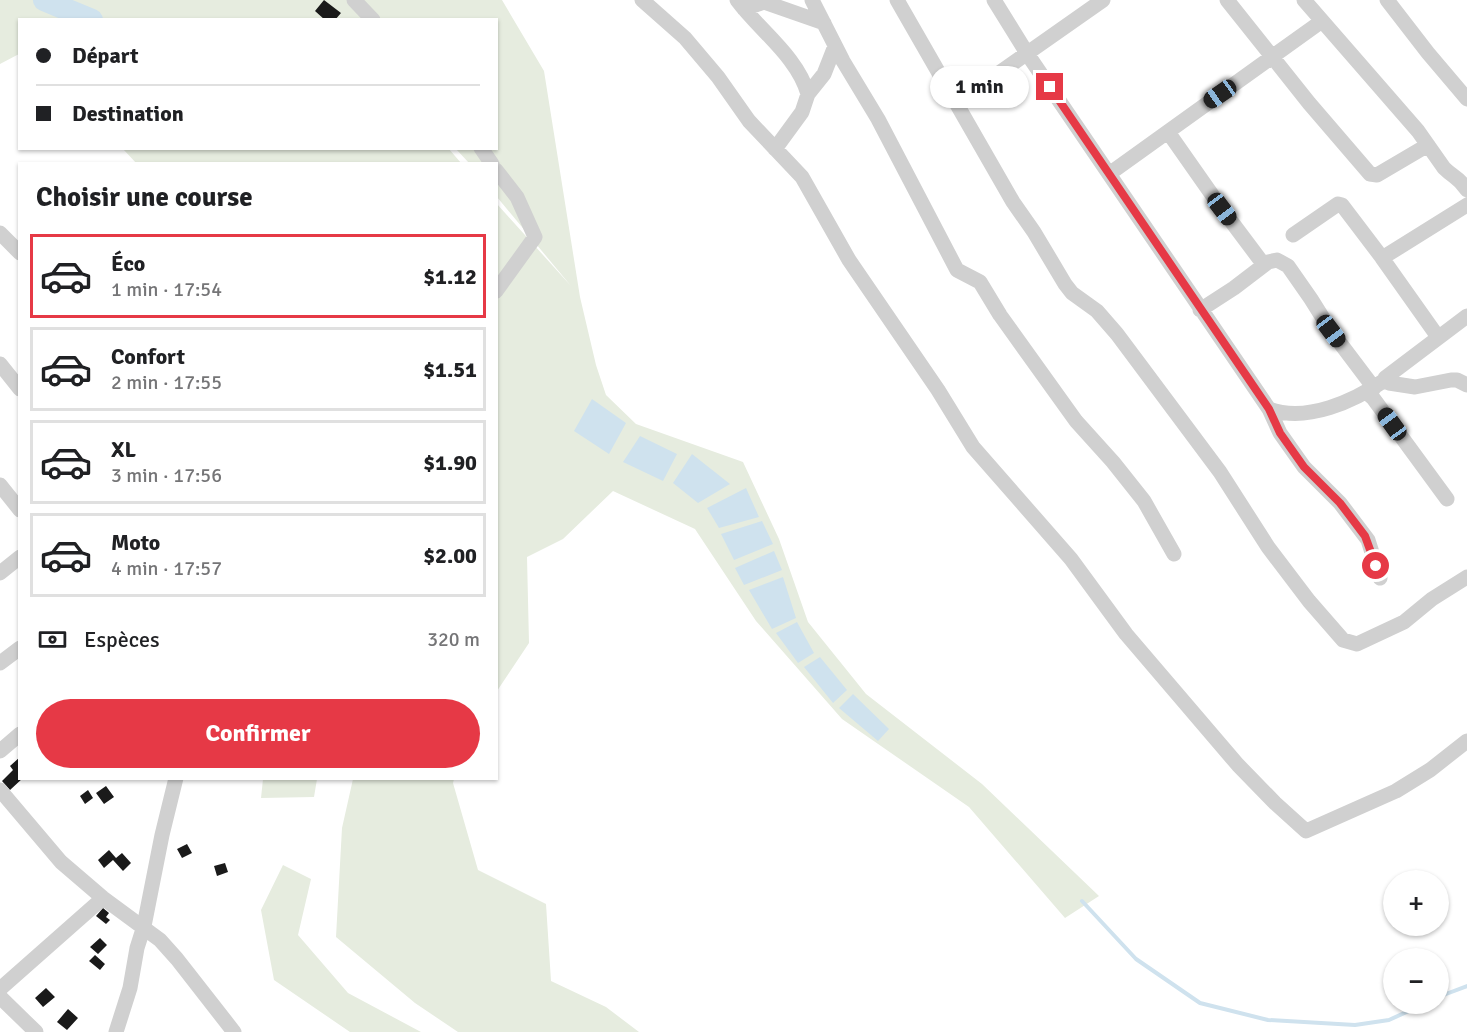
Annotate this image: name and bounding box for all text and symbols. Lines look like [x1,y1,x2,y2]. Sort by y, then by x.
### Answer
text: Départ [72,42,139,69]
callout: 1 min [930,66,1029,108]
route end [1036,73,1063,100]
text: 1 min [955,74,1004,99]
car [1200,76,1240,112]
text: Destination [72,100,184,127]
text: Choisir une course [36,181,253,214]
car [1204,189,1240,229]
icon: car [39,249,93,303]
text: Éco [111,250,145,277]
text: $1.12 [423,263,477,290]
text: 1 min · 17:54 [111,277,222,302]
car [1313,311,1349,351]
icon: car [39,342,93,396]
text: Confort [111,343,185,370]
text: $1.51 [423,356,477,383]
text: 2 min · 17:55 [111,370,222,395]
car [1374,404,1410,444]
icon: car [39,435,93,489]
text: XL [111,436,136,463]
text: $1.90 [423,449,477,476]
text: 3 min · 17:56 [111,463,222,488]
icon: car [39,528,93,582]
text: Moto [111,529,160,556]
text: $2.00 [423,542,477,569]
route start [1362,552,1389,579]
text: 4 min · 17:57 [111,556,222,581]
icon: cash [36,623,69,656]
text: Espèces [84,626,160,653]
text: 320 m [427,627,480,652]
button: Confirmer [36,699,480,768]
map controls [1383,870,1449,1014]
button: + [1383,870,1449,936]
button: − [1383,948,1449,1014]

